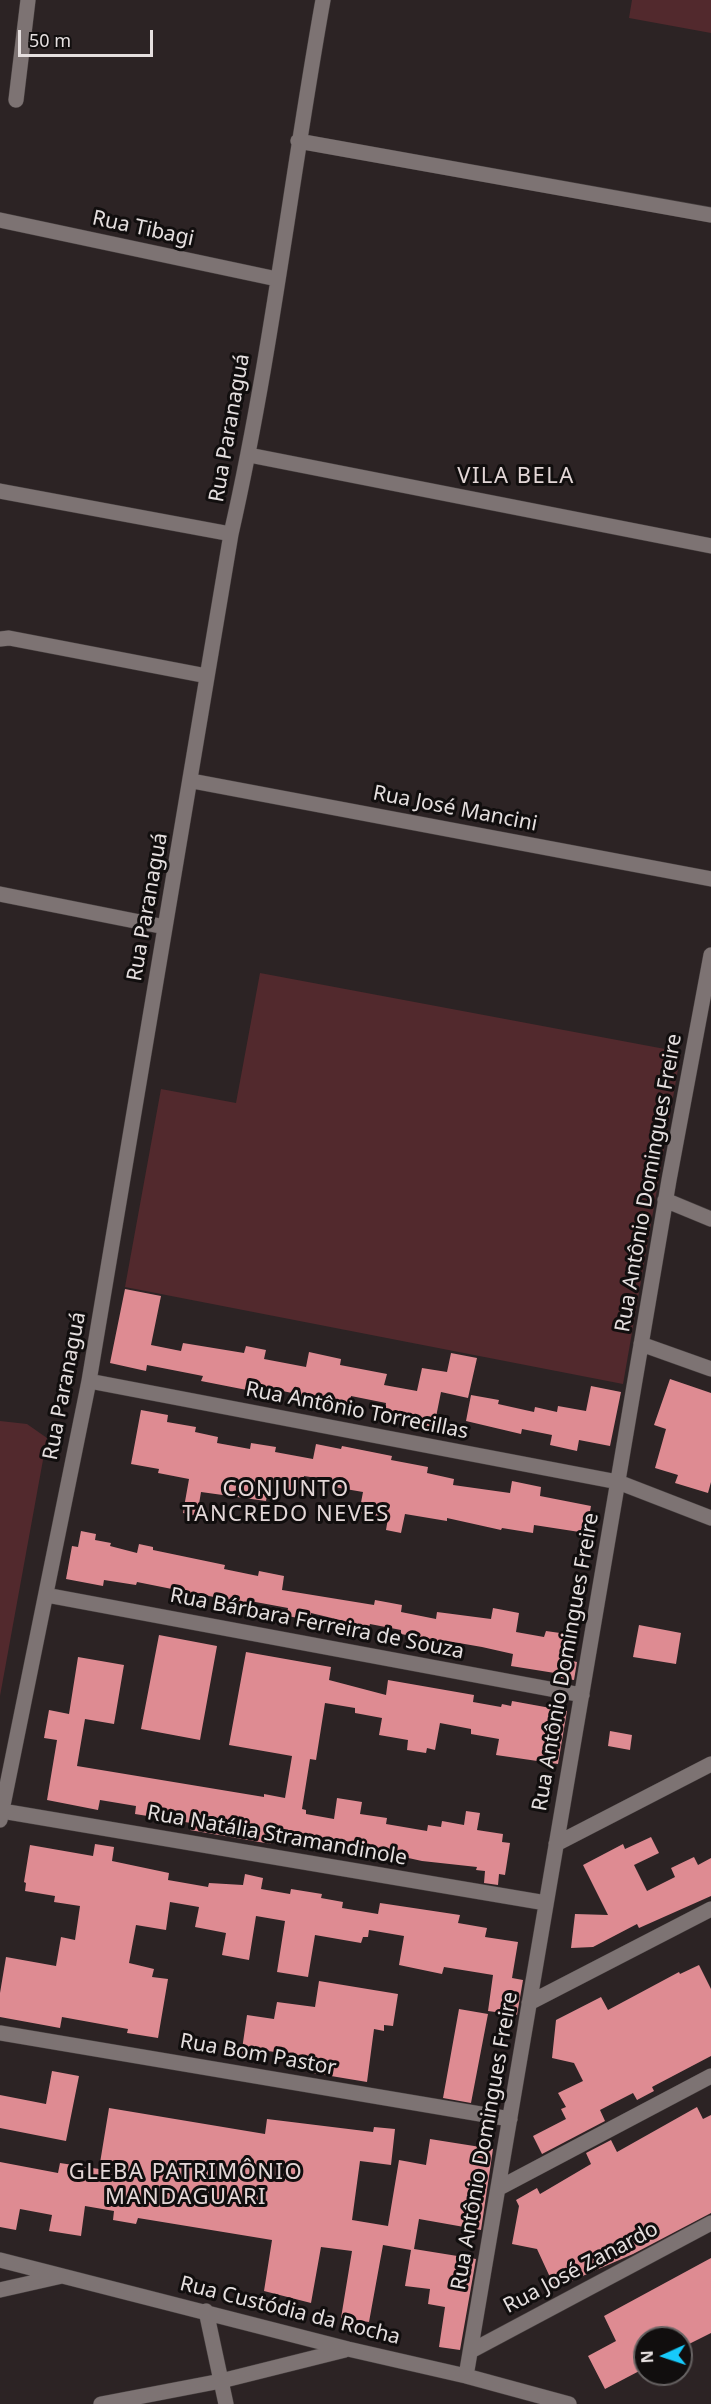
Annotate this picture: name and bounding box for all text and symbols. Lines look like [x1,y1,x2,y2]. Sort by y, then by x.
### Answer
scale bar [21,18,156,56]
text: 50 m [29,28,71,52]
street label: Rua Tibagi [90,206,196,252]
street label: Rua Paranaguá [205,352,255,504]
district label: VILA BELA [457,464,575,490]
street label: Rua José Mancini [371,781,539,837]
street label: Rua Paranaguá [123,831,173,983]
street label: Rua Antônio Domingues Freire [610,1032,688,1334]
street label: Rua Paranaguá [38,1310,92,1462]
street label: Rua Antônio Torrecillas [243,1377,471,1445]
district label: CONJUNTO TANCREDO NEVES [182,1477,390,1528]
street label: Rua Antônio Domingues Freire [527,1511,605,1813]
street label: Rua Bárbara Ferreira de Souza [168,1583,466,1665]
street label: Rua Natália Stramandinole [145,1801,409,1871]
street label: Rua Antônio Domingues Freire [446,1990,524,2292]
street label: Rua Bom Pastor [178,2029,338,2081]
district label: GLEBA PATRIMÔNIO MANDAGUARI [69,2160,303,2212]
street label: Rua José Zanardo [499,2217,663,2319]
street label: Rua Custódia da Rocha [177,2271,403,2351]
north arrow [633,2326,693,2386]
text: N [636,2350,658,2364]

